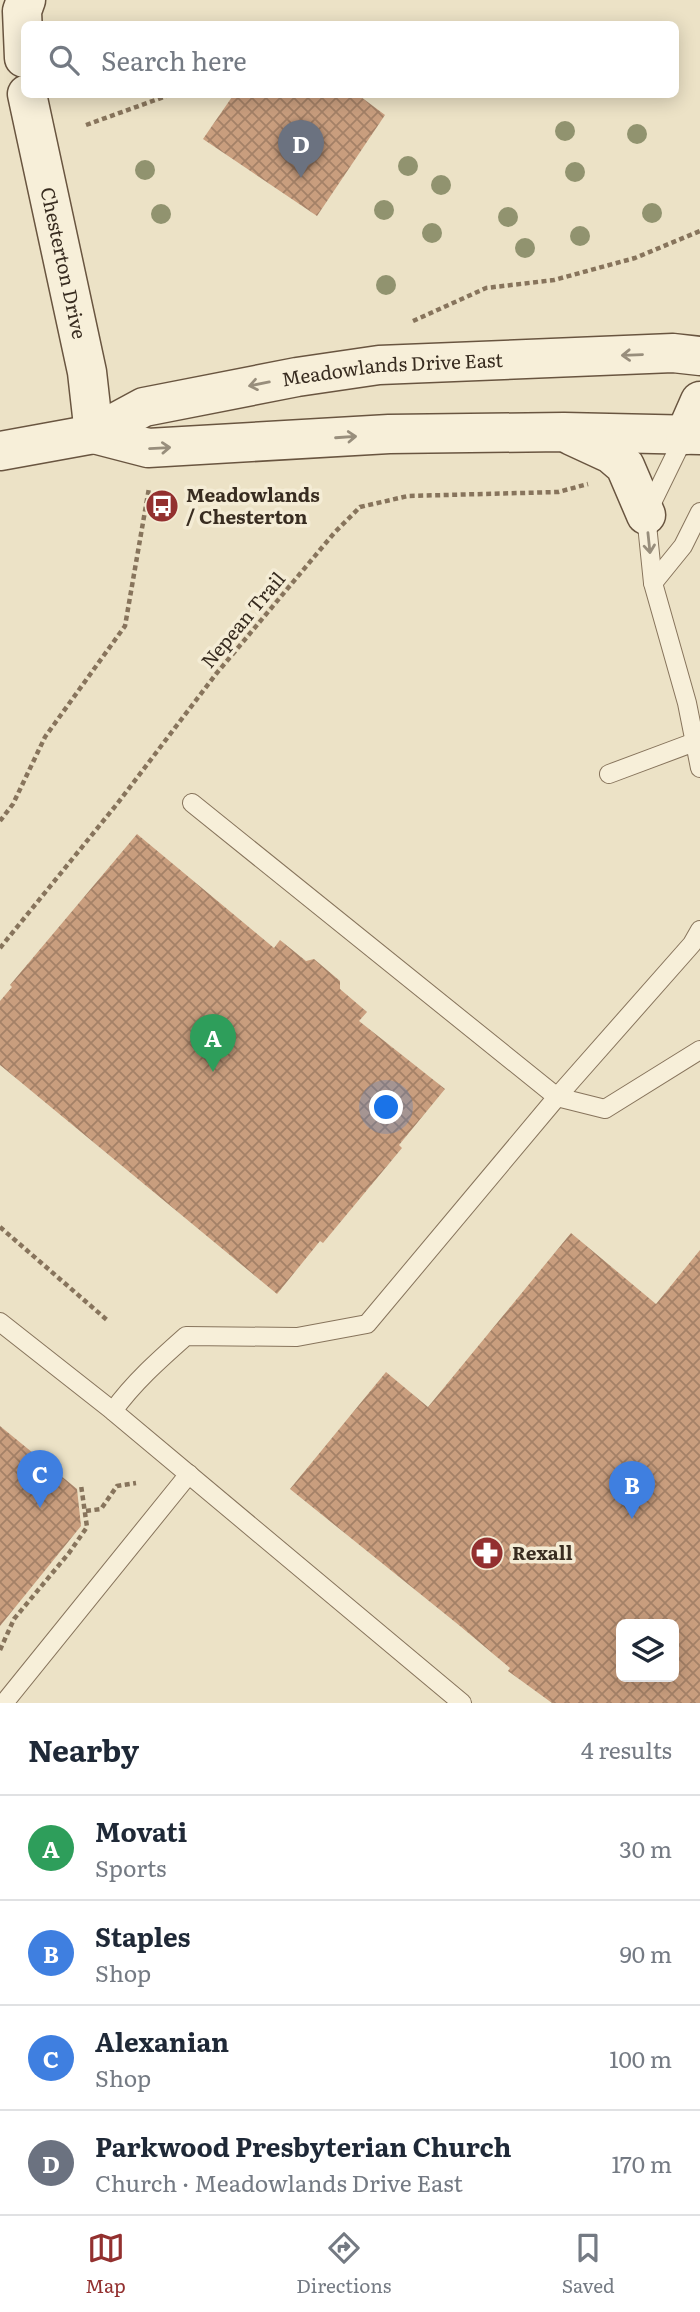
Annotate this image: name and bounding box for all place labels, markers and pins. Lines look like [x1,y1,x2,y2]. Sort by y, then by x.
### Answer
pin: D [278,120,324,178]
place label: Meadowlands / Chesterton [186,480,320,530]
bus stop icon: Meadowlands / Chesterton [143,487,181,525]
pin: A [190,1014,236,1072]
pin: C [17,1450,63,1508]
pin: B [609,1461,655,1519]
pharmacy icon: Rexall [468,1534,506,1572]
place label: Rexall [512,1538,573,1566]

